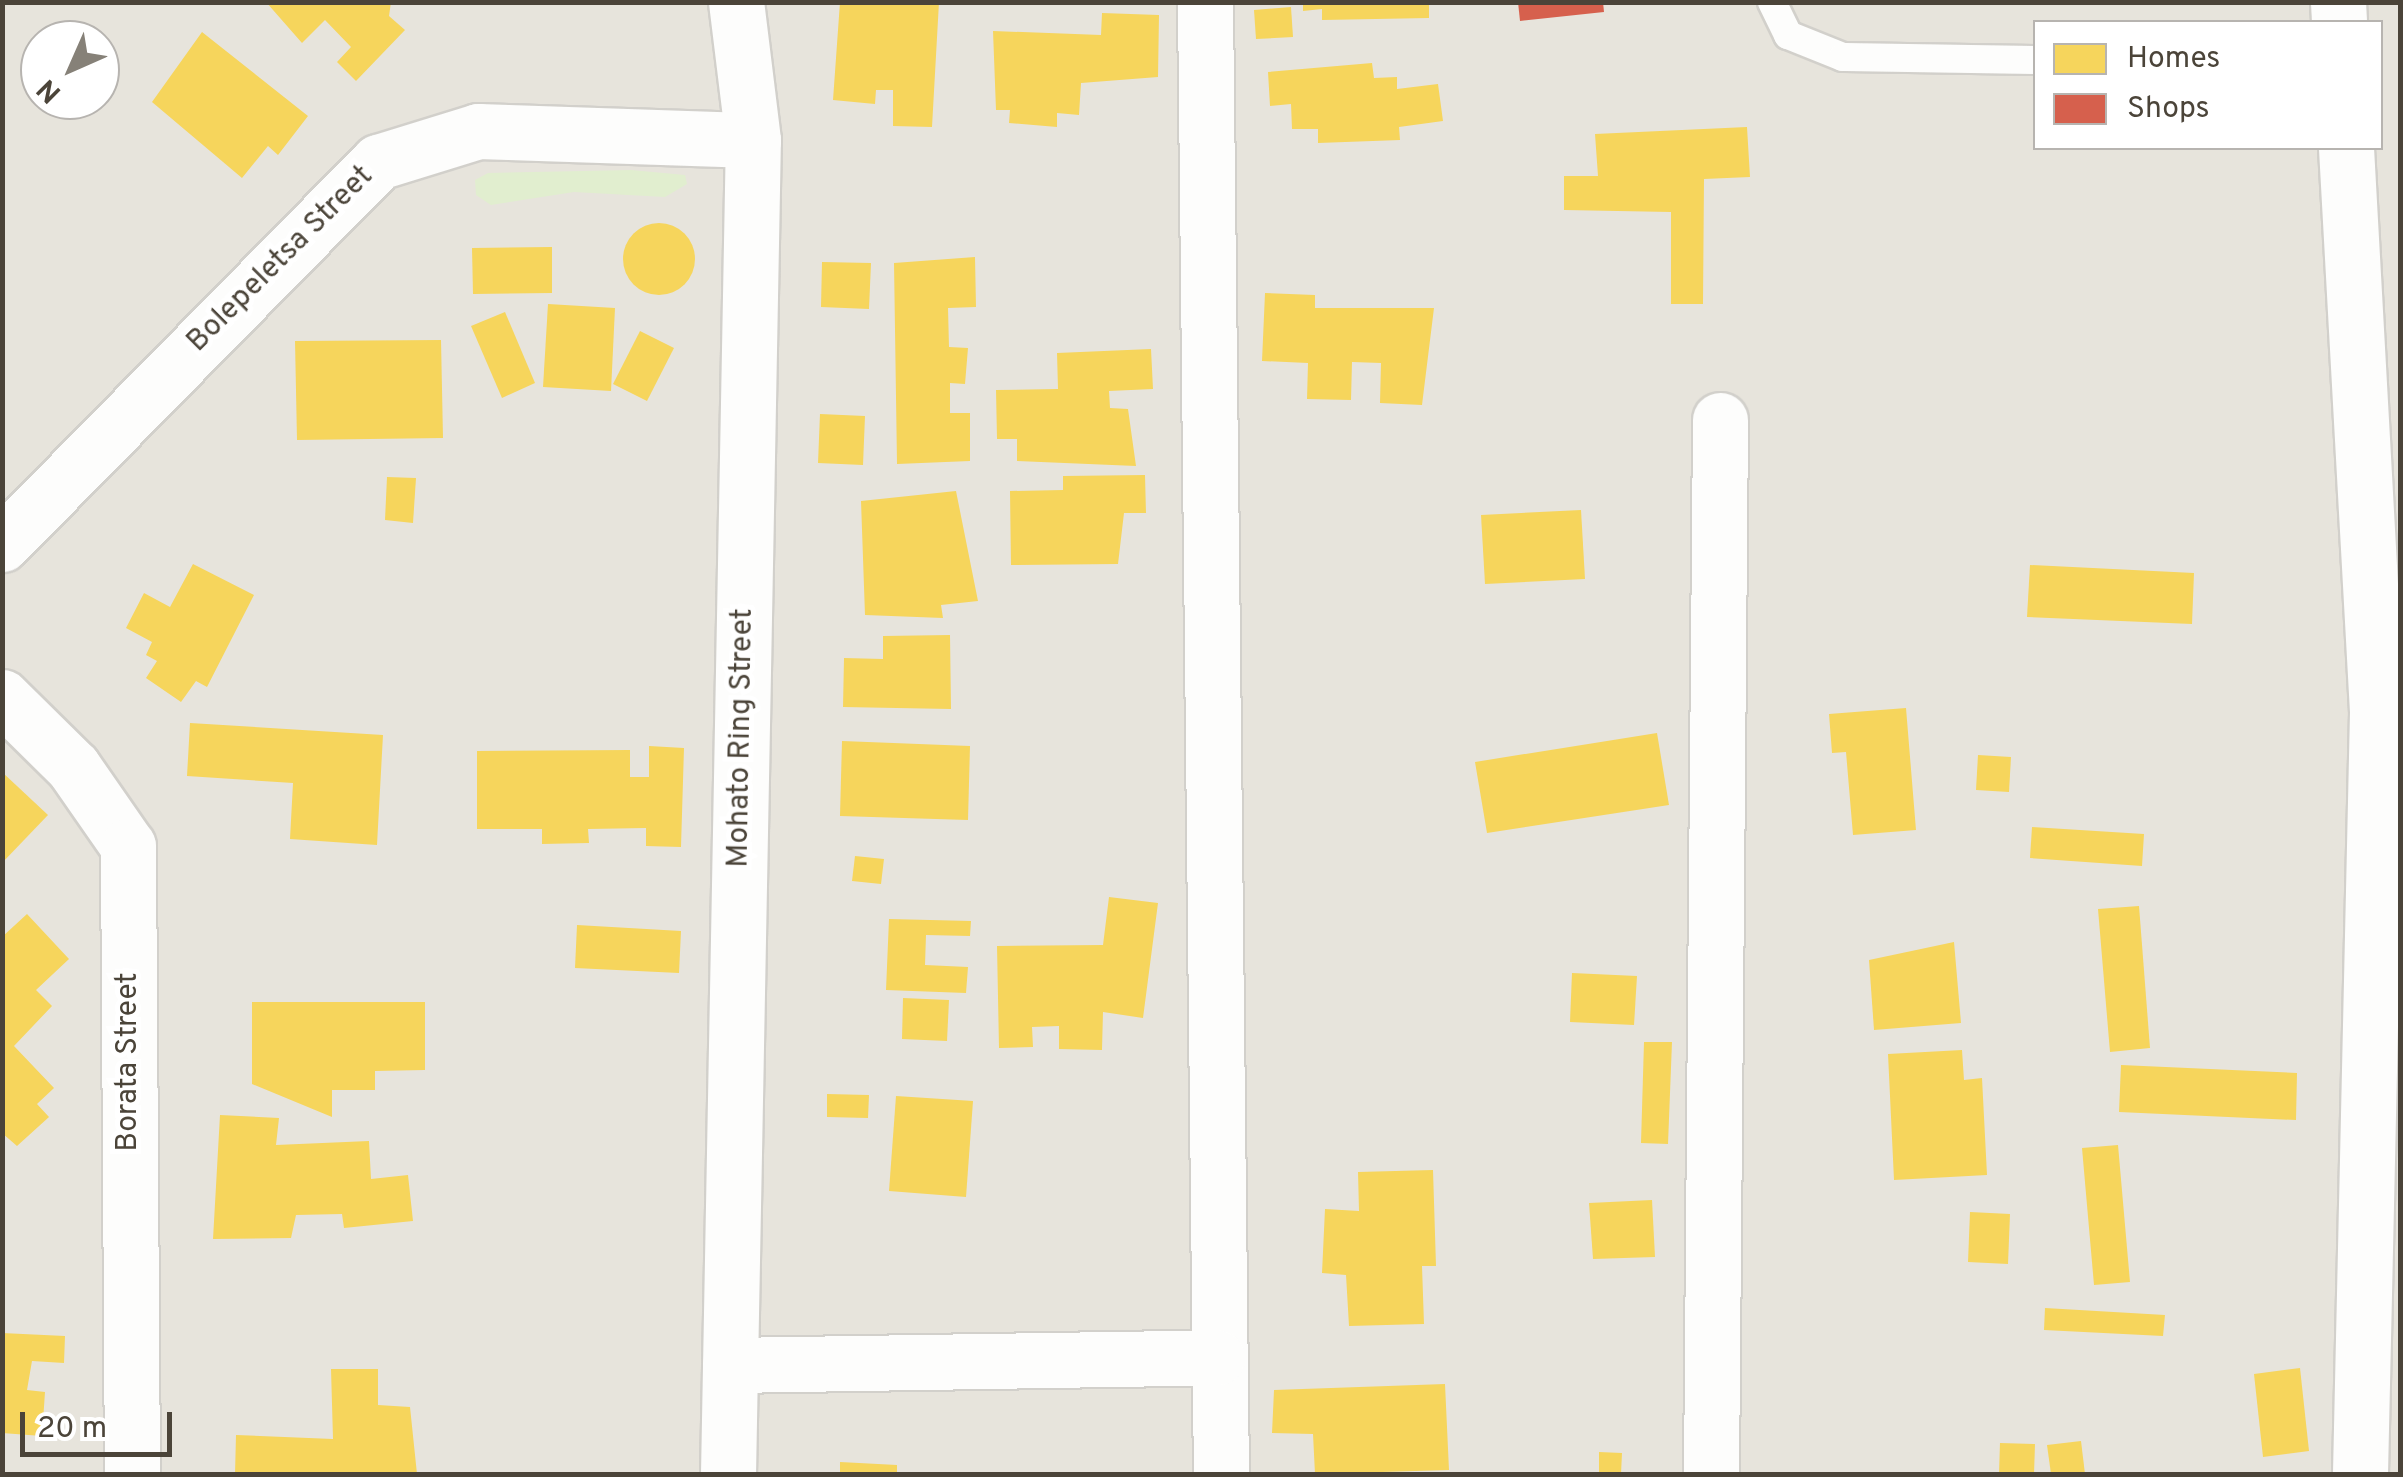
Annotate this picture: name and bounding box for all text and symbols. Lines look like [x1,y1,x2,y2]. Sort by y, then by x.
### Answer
north arrow [20,20,120,120]
legend [2033,20,2383,150]
text: Homes [2127,41,2220,78]
text: N [30,70,70,110]
text: Shops [2127,91,2210,128]
street label: Bolepeletsa Street [180,159,382,361]
street label: Mohato Ring Street [722,608,762,868]
street label: Borata Street [111,972,147,1152]
scale bar [25,1392,178,1454]
text: 20 m [37,1411,107,1448]

